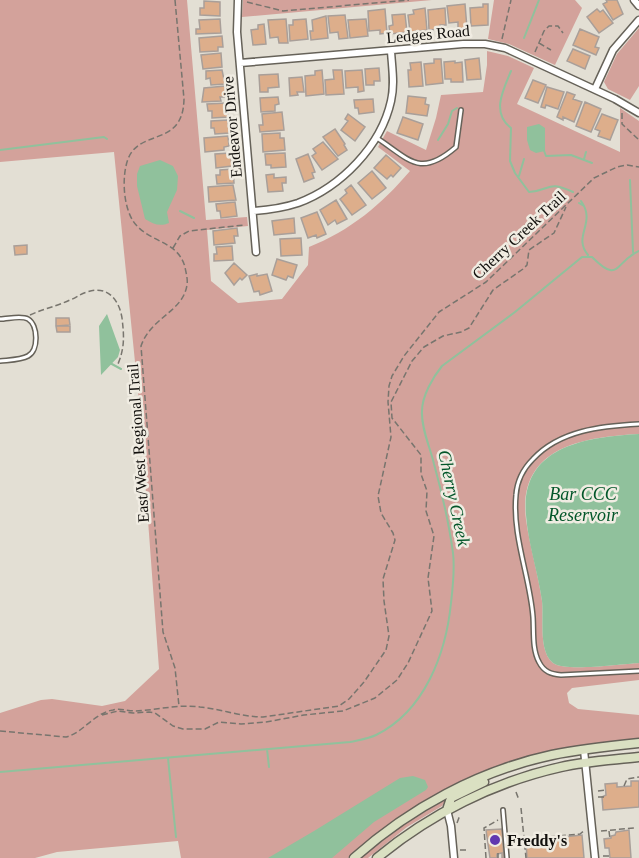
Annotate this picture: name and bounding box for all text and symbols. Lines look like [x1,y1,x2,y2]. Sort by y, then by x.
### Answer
street label: Ledges Road [385,22,471,47]
street label: Endeavor Drive [219,76,245,178]
street label: Cherry Creek Trail [469,187,570,283]
street label: East/West Regional Trail [124,362,153,523]
water label: Cherry Creek [434,448,474,549]
water label: Bar CCC Reservoir [547,484,619,525]
place label: Freddy's [507,832,567,850]
marker: Freddy's [488,833,502,847]

